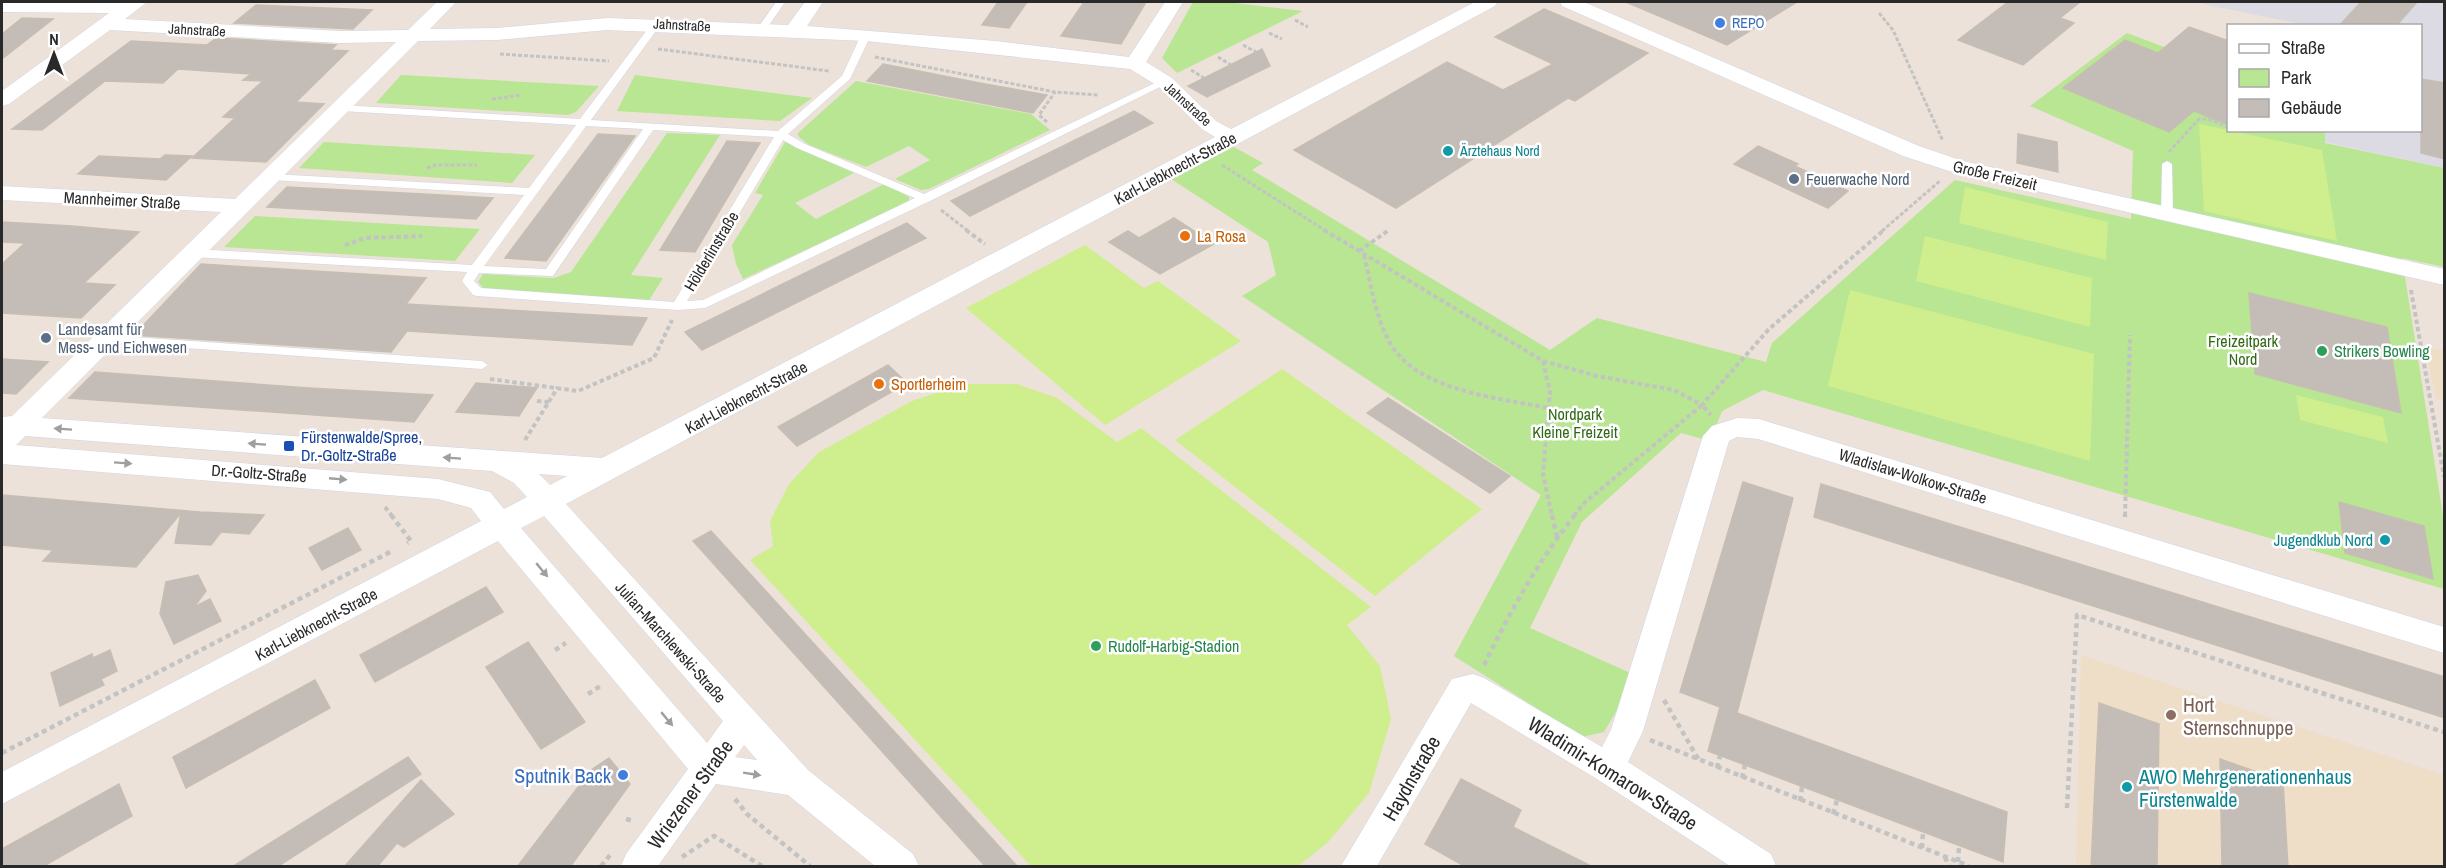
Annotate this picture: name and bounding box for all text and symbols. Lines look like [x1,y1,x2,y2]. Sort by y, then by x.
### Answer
place label: REPO [1732,14,1765,32]
street label: Jahnstraße [653,15,711,35]
marker: REPO [1713,16,1727,30]
street label: Jahnstraße [168,20,226,40]
north arrow [24,24,84,84]
legend [2227,24,2422,132]
text: N [49,28,59,50]
text: Straße [2281,35,2325,60]
text: Park [2281,65,2312,90]
street label: Jahnstraße [1161,78,1215,130]
text: Gebäude [2281,95,2342,120]
street label: Karl-Liebknecht-Straße [1110,126,1240,210]
place label: Ärztehaus Nord [1459,142,1540,160]
marker: Ärztehaus Nord [1441,144,1455,158]
street label: Große Freizeit [1951,155,2039,195]
place label: Feuerwache Nord [1806,168,1910,190]
marker: Feuerwache Nord [1787,172,1801,186]
street label: Mannheimer Straße [63,186,181,214]
street label: Hölderlinstraße [678,207,744,295]
place label: La Rosa [1197,225,1247,247]
marker: La Rosa [1178,229,1192,243]
place label: Landesamt für Mess- und Eichwesen [58,318,187,358]
park label: Freizeitpark Nord [2208,330,2278,370]
marker: Landesamt für Mess- und Eichwesen [39,331,53,345]
place label: Strikers Bowling [2334,340,2430,362]
marker: Strikers Bowling [2315,344,2329,358]
street label: Karl-Liebknecht-Straße [681,355,811,439]
place label: Sportlerheim [891,373,966,395]
marker: Sportlerheim [872,377,886,391]
park label: Nordpark Kleine Freizeit [1532,403,1618,443]
one-way arrow [53,424,72,434]
place label: Fürstenwalde/Spree, Dr.-Goltz-Straße [301,426,422,466]
one-way arrow [248,439,267,449]
marker: Fürstenwalde/Spree, Dr.-Goltz-Straße [282,439,296,453]
street label: Wladislaw-Wolkow-Straße [1836,443,1990,509]
one-way arrow [442,453,461,463]
one-way arrow [113,458,132,468]
street label: Dr.-Goltz-Straße [211,459,307,487]
one-way arrow [329,474,348,484]
place label: Jugendklub Nord [2274,529,2373,551]
marker: Jugendklub Nord [2378,533,2392,547]
one-way arrow [535,562,548,578]
street label: Julian-Marchlewski-Straße [611,577,731,707]
street label: Karl-Liebknecht-Straße [251,582,381,666]
place label: Rudolf-Harbig-Stadion [1108,635,1239,657]
marker: Rudolf-Harbig-Stadion [1089,639,1103,653]
place label: Hort Sternschnuppe [2183,691,2293,741]
marker: Hort Sternschnuppe [2164,708,2178,722]
street label: Wladimir-Komarow-Straße [1523,710,1703,836]
one-way arrow [660,711,673,726]
street label: Haydnstraße [1376,731,1446,825]
street label: Wriezener Straße [641,734,739,854]
place label: Sputnik Back [514,762,612,789]
place label: AWO Mehrgenerationenhaus Fürstenwalde [2138,763,2352,813]
marker: Sputnik Back [616,768,630,782]
one-way arrow [743,770,762,779]
marker: AWO Mehrgenerationenhaus Fürstenwalde [2120,780,2134,794]

